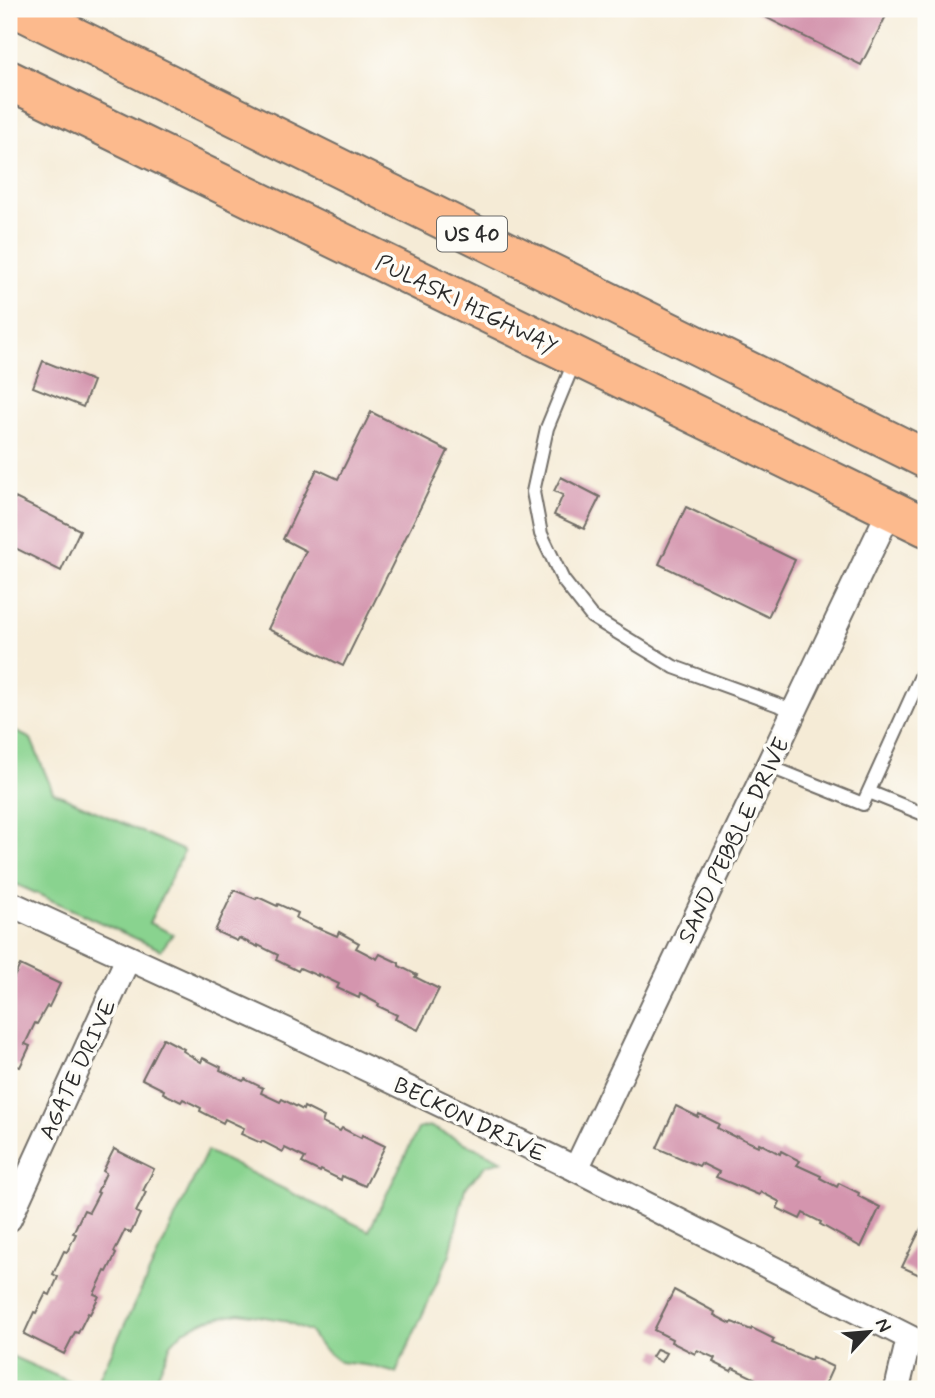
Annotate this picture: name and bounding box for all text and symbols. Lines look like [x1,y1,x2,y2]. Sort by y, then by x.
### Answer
road number: US 40 [437,216,507,252]
street label: PULASKI HIGHWAY [370,249,562,363]
street label: SAND PEBBLE DRIVE [672,733,798,949]
street label: AGATE DRIVE [33,995,125,1145]
street label: BECKON DRIVE [388,1071,550,1171]
north arrow [834,1296,904,1366]
text: N [869,1314,897,1336]

